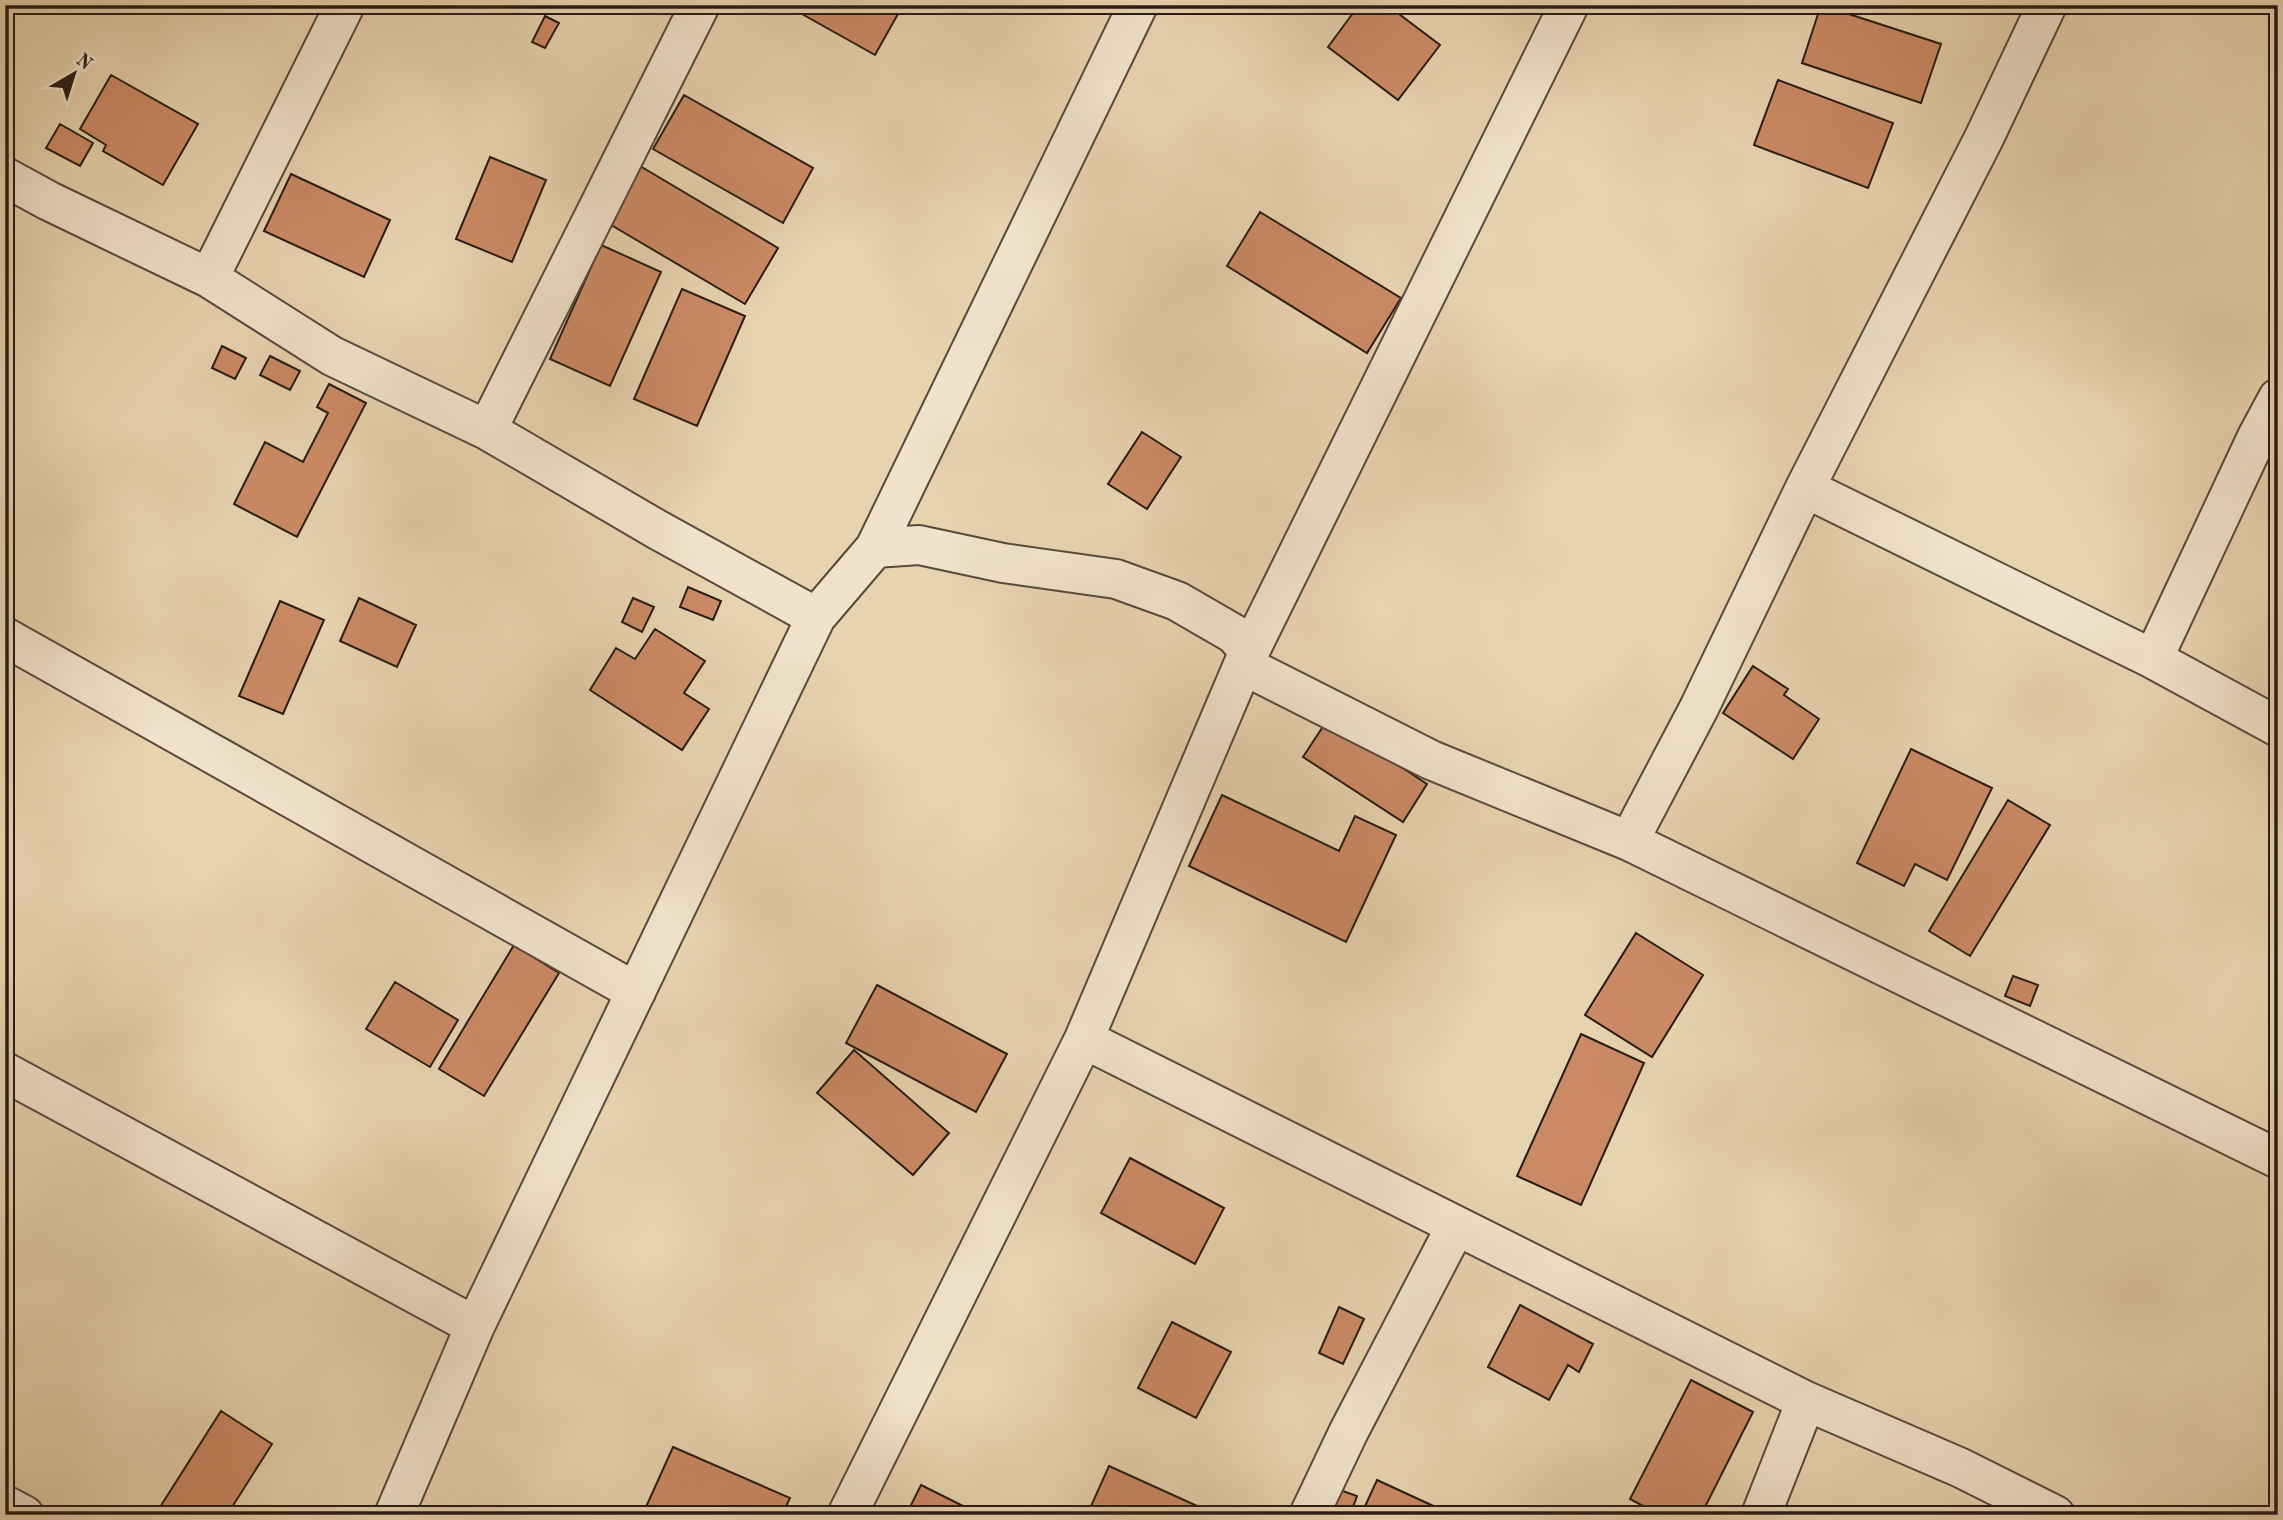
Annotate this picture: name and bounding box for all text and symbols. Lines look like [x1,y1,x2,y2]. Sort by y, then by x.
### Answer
north arrow [38,38,108,108]
text: N [72,51,95,75]

